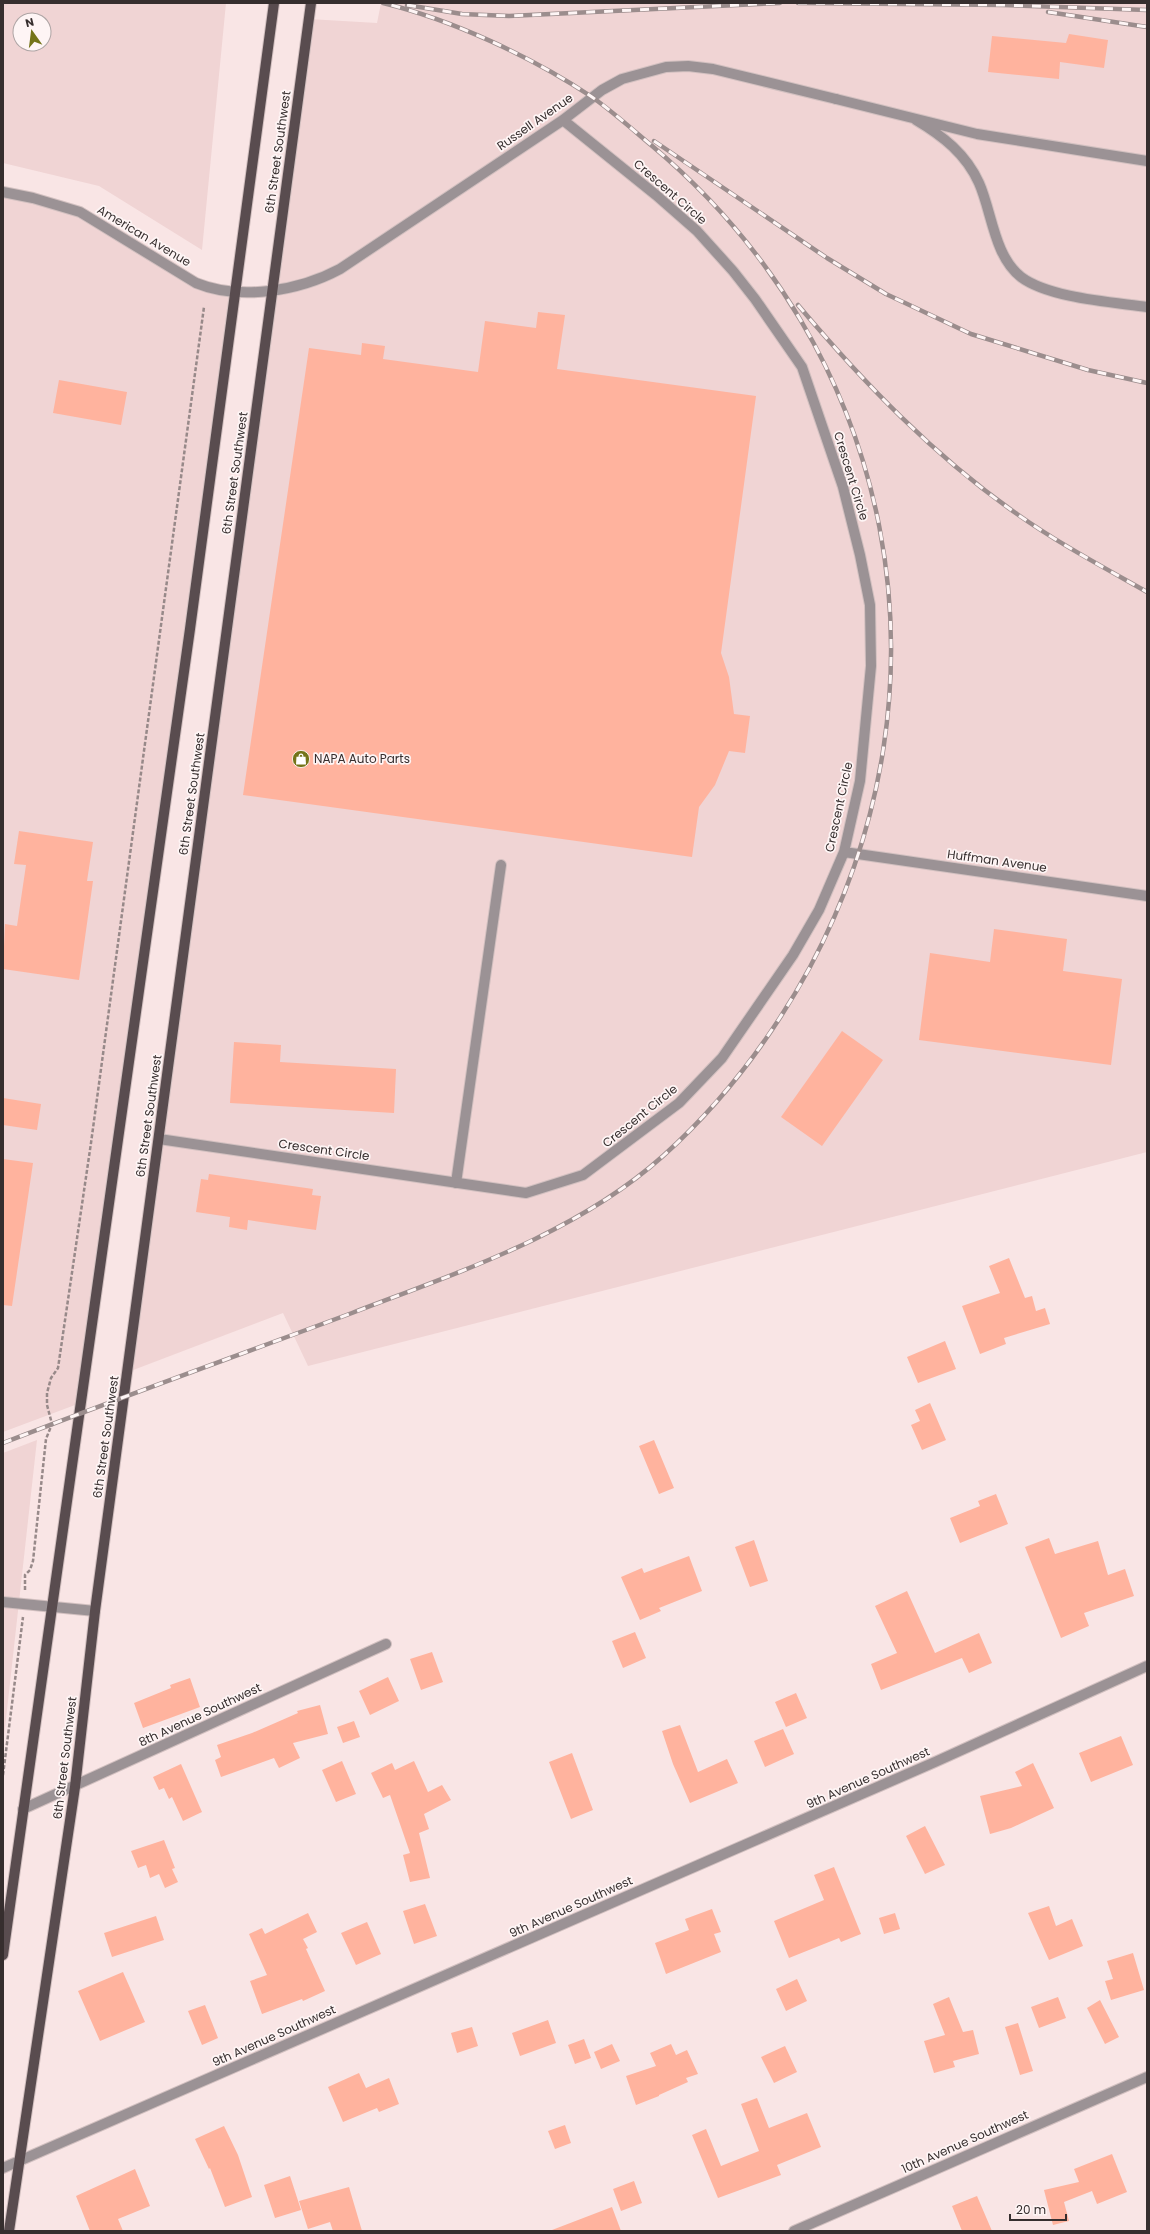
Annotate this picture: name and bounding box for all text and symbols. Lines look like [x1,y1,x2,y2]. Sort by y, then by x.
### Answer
north arrow [12,12,52,52]
text: N [24,14,36,31]
street label: Russell Avenue [493,89,576,154]
street label: 6th Street Southwest [260,90,295,214]
street label: Crescent Circle [630,155,711,228]
street label: American Avenue [94,201,194,270]
street label: 6th Street Southwest [217,411,252,535]
street label: Crescent Circle [830,429,873,522]
street label: 6th Street Southwest [174,732,209,856]
shop icon: NAPA Auto Parts [291,749,311,769]
place label: NAPA Auto Parts [314,750,410,767]
street label: Crescent Circle [821,760,856,854]
street label: Huffman Avenue [946,845,1048,876]
street label: 6th Street Southwest [131,1054,166,1178]
street label: Crescent Circle [599,1080,681,1151]
street label: Crescent Circle [277,1135,371,1164]
street label: 6th Street Southwest [88,1375,123,1499]
street label: 8th Avenue Southwest [136,1679,264,1750]
street label: 6th Street Southwest [49,1696,80,1820]
street label: 9th Avenue Southwest [803,1743,932,1812]
street label: 9th Avenue Southwest [506,1872,635,1941]
street label: 9th Avenue Southwest [209,2001,338,2070]
street label: 10th Avenue Southwest [899,2106,1031,2177]
scale bar [1010,2196,1066,2222]
text: 20 m [1016,2201,1046,2218]

